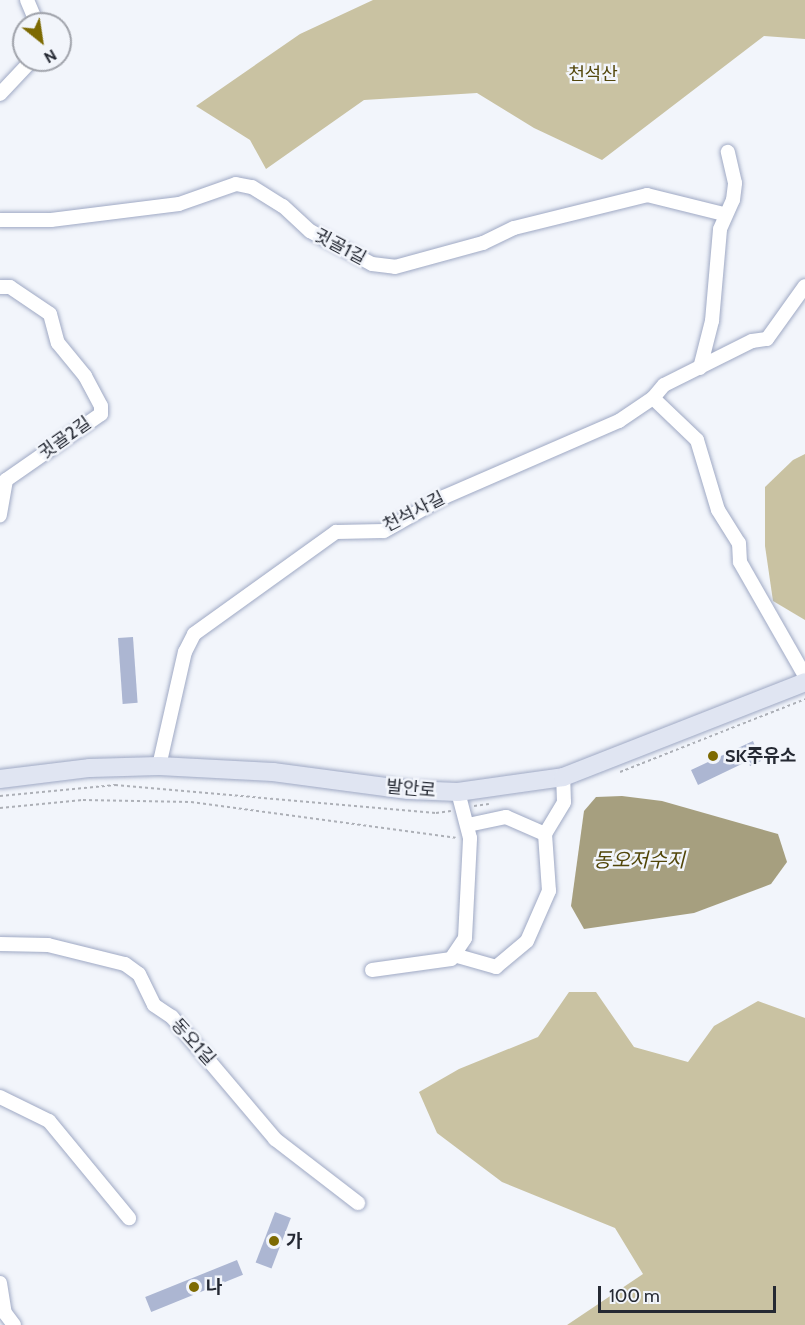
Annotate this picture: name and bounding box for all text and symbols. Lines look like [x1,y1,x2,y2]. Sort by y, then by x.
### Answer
north arrow [12,12,72,72]
text: N [41,45,60,67]
park label: 천석산 [568,63,618,85]
street label: 귓골1길 [310,224,370,270]
street label: 귓골2길 [35,412,95,464]
street label: 천석사길 [380,487,448,537]
place label: SK주유소 [725,745,796,767]
marker: SK주유소 [706,749,720,763]
street label: 발안로 [385,776,437,802]
water label: 동오저수지 [593,848,685,872]
street label: 동오1길 [166,1014,220,1070]
place label: 가 [286,1230,303,1252]
marker: 가 [267,1234,281,1248]
scale bar [601,1274,780,1312]
place label: 나 [206,1276,223,1298]
marker: 나 [187,1280,201,1294]
text: 100 m [609,1285,660,1307]

